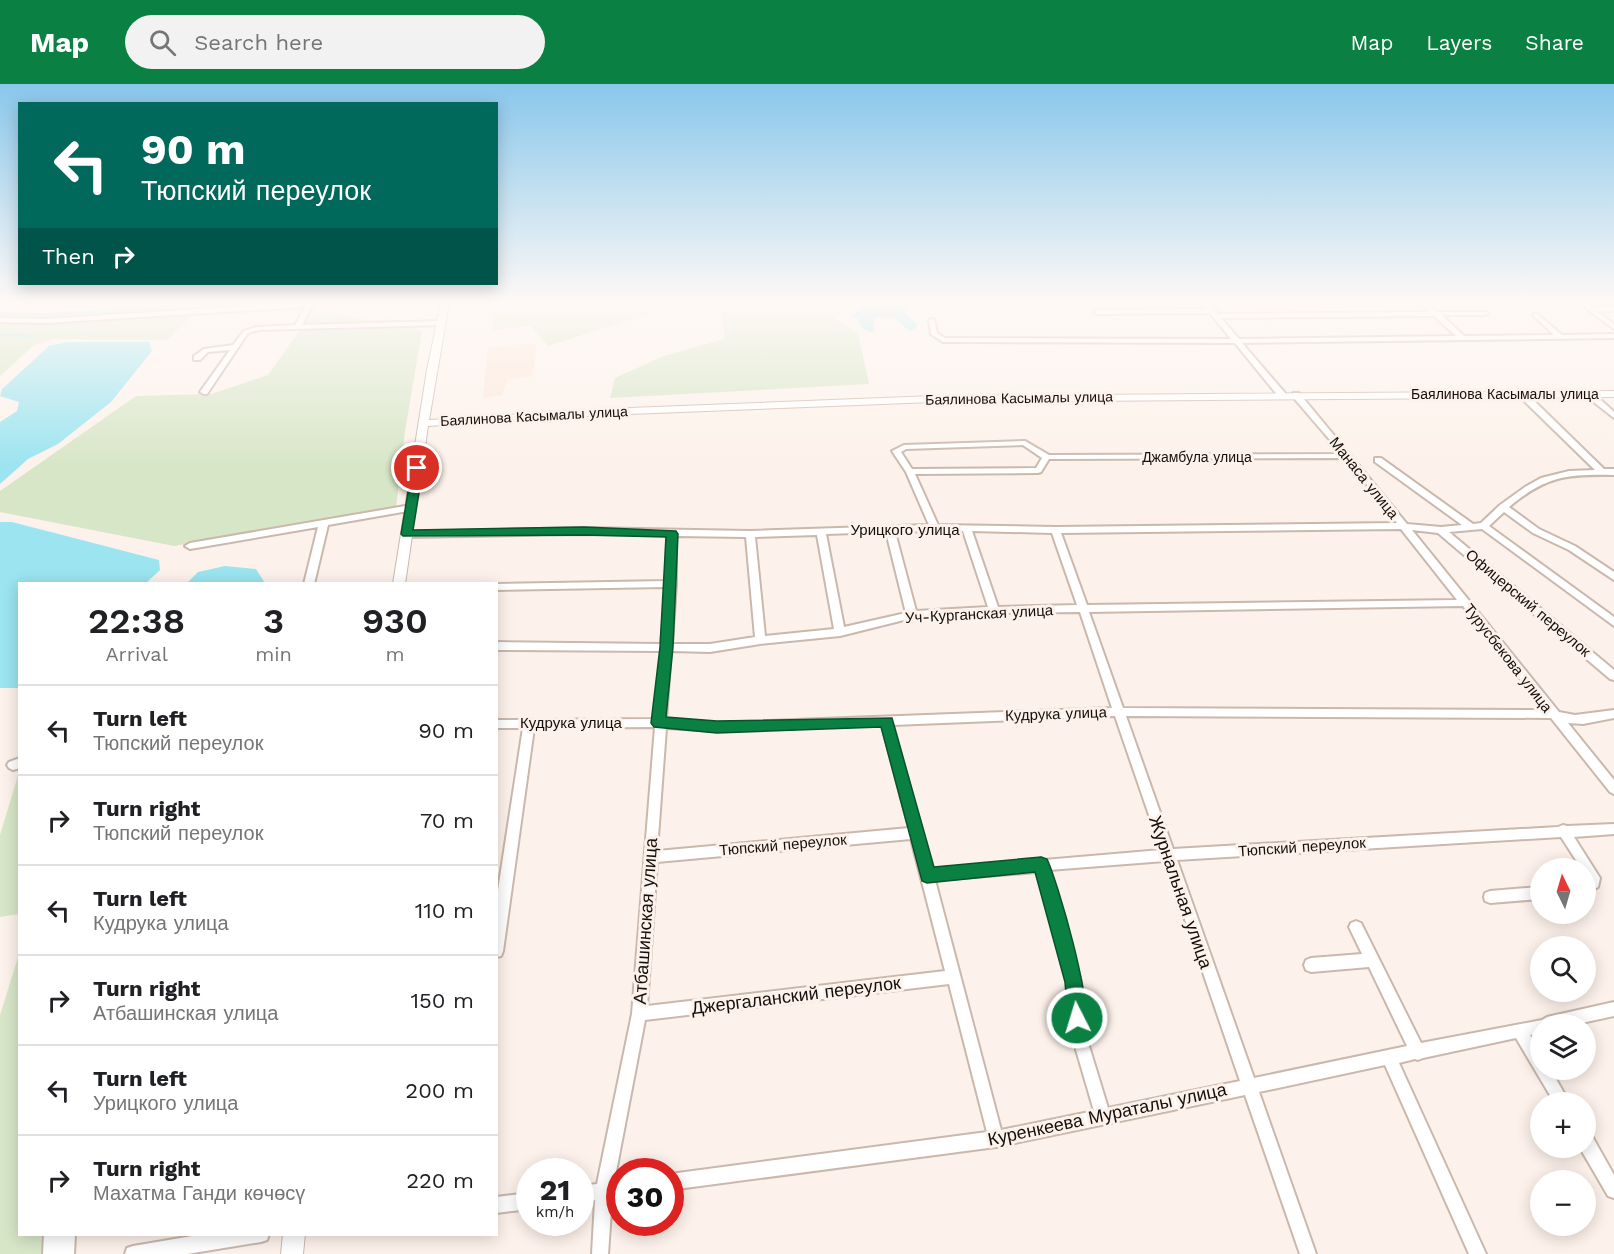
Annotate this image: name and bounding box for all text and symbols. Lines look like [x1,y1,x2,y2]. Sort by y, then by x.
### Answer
search box [125,15,545,69]
text: Map [30,26,89,59]
icon: search [146,26,179,59]
text: Search here [194,30,323,55]
text: Map [1350,30,1393,55]
text: Layers [1426,30,1492,55]
text: Share [1525,30,1584,55]
text: 90 m [141,125,245,174]
icon: left [42,126,120,204]
text: Тюпский переулок [141,175,371,207]
icon: right [107,240,140,273]
text: Then [42,244,95,269]
street label: Баялинова Касымалы улица [1411,386,1599,402]
street label: Баялинова Касымалы улица [925,388,1113,408]
street label: Баялинова Касымалы улица [440,403,628,429]
street label: Манаса улица [1326,434,1403,523]
pin [391,442,442,493]
street label: Джамбула улица [1142,449,1252,465]
icon: arrive [400,451,433,484]
street label: Урицкого улица [850,521,960,539]
street label: Офицерский переулок [1462,546,1594,661]
text: 22:38 [88,600,185,642]
text: 3 [263,600,284,642]
text: 930 [362,600,428,642]
street label: Турусбекова улица [1460,600,1556,716]
street label: Уч-Курганская улица [904,601,1054,627]
text: Arrival [105,642,168,666]
text: min [255,642,292,666]
text: m [385,642,405,666]
street label: Кудрука улица [1005,703,1108,725]
text: Turn left [93,706,187,731]
icon: left [42,714,75,747]
street label: Кудрука улица [520,714,623,732]
text: 90 m [418,718,474,743]
text: Тюпский переулок [93,731,263,755]
text: Turn right [93,796,200,821]
icon: right [42,804,75,837]
text: 70 m [420,808,474,833]
street label: Журнальная улица [1145,813,1217,972]
text: Тюпский переулок [93,821,263,845]
street label: Тюпский переулок [719,830,848,860]
street label: Тюпский переулок [1238,834,1367,860]
street label: Атбашинская улица [629,836,661,1005]
north arrow [1530,858,1596,924]
map controls [1530,858,1596,1236]
text: Turn left [93,886,187,911]
icon: left [42,894,75,927]
text: 110 m [415,898,474,923]
text: Кудрука улица [93,911,229,935]
button: search [1530,936,1596,1002]
street label: Джергаланский переулок [690,972,902,1018]
text: Turn right [93,976,200,1001]
icon: right [42,984,75,1017]
position arrow [1045,986,1109,1050]
text: 150 m [410,988,474,1013]
text: Атбашинская улица [93,1001,278,1025]
button: layers [1530,1014,1596,1080]
text: Turn left [93,1066,187,1091]
icon: left [42,1074,75,1107]
text: 200 m [405,1078,474,1103]
street label: Куренкеева Мураталы улица [986,1078,1229,1150]
text: Урицкого улица [93,1091,238,1115]
button: + [1530,1092,1596,1158]
text: Turn right [93,1156,200,1181]
speed limit sign: 30 [606,1158,684,1236]
icon: right [42,1164,75,1197]
text: 220 m [406,1168,474,1193]
button: − [1530,1170,1596,1236]
text: 21 [540,1172,570,1207]
text: Махатма Ганди көчөсү [93,1181,305,1205]
text: km/h [536,1203,574,1221]

